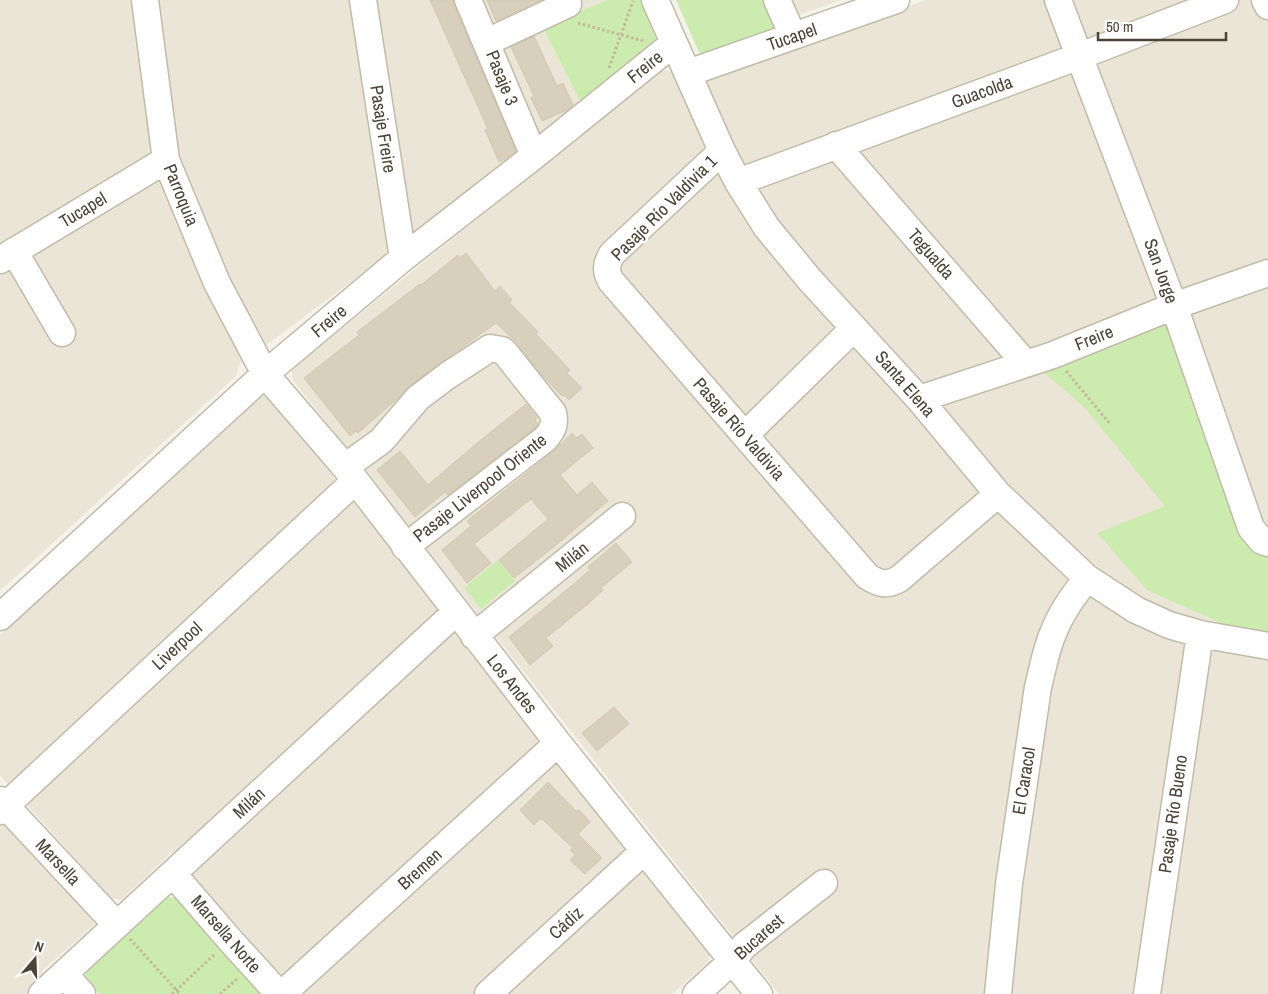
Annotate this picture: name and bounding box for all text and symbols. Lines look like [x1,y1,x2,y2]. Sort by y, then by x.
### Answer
scale bar [1098,10,1226,42]
street label: Tucapel [764,16,820,57]
text: 50 m [1106,16,1133,37]
street label: Freire [622,45,668,89]
street label: Pasaje 3 [480,46,525,109]
street label: Guacolda [948,69,1016,114]
street label: Pasaje Freire [364,83,403,175]
street label: Pasaje Río Valdivia 1 [605,148,723,266]
street label: Parroquia [158,160,205,230]
street label: Tucapel [54,186,111,233]
street label: Tegualda [902,223,960,284]
street label: San Jorge [1138,235,1185,307]
street label: Freire [306,298,352,343]
street label: Freire [1071,319,1117,357]
street label: Santa Elena [870,345,941,422]
street label: Pasaje Río Valdivia [688,372,791,485]
street label: Pasaje Liverpool Oriente [408,427,552,548]
street label: Milán [550,536,594,578]
street label: Liverpool [146,616,207,675]
street label: Los Andes [481,649,543,719]
street label: El Caracol [1006,745,1041,816]
street label: Pasaje Río Bueno [1152,753,1193,875]
street label: Milán [227,781,270,824]
street label: Marsella [30,833,87,891]
street label: Bremen [392,842,447,895]
street label: Marsella Norte [185,889,267,978]
street label: Cádiz [543,900,588,945]
street label: Bucarest [728,908,789,965]
north arrow [10,934,60,984]
text: N [32,937,46,957]

